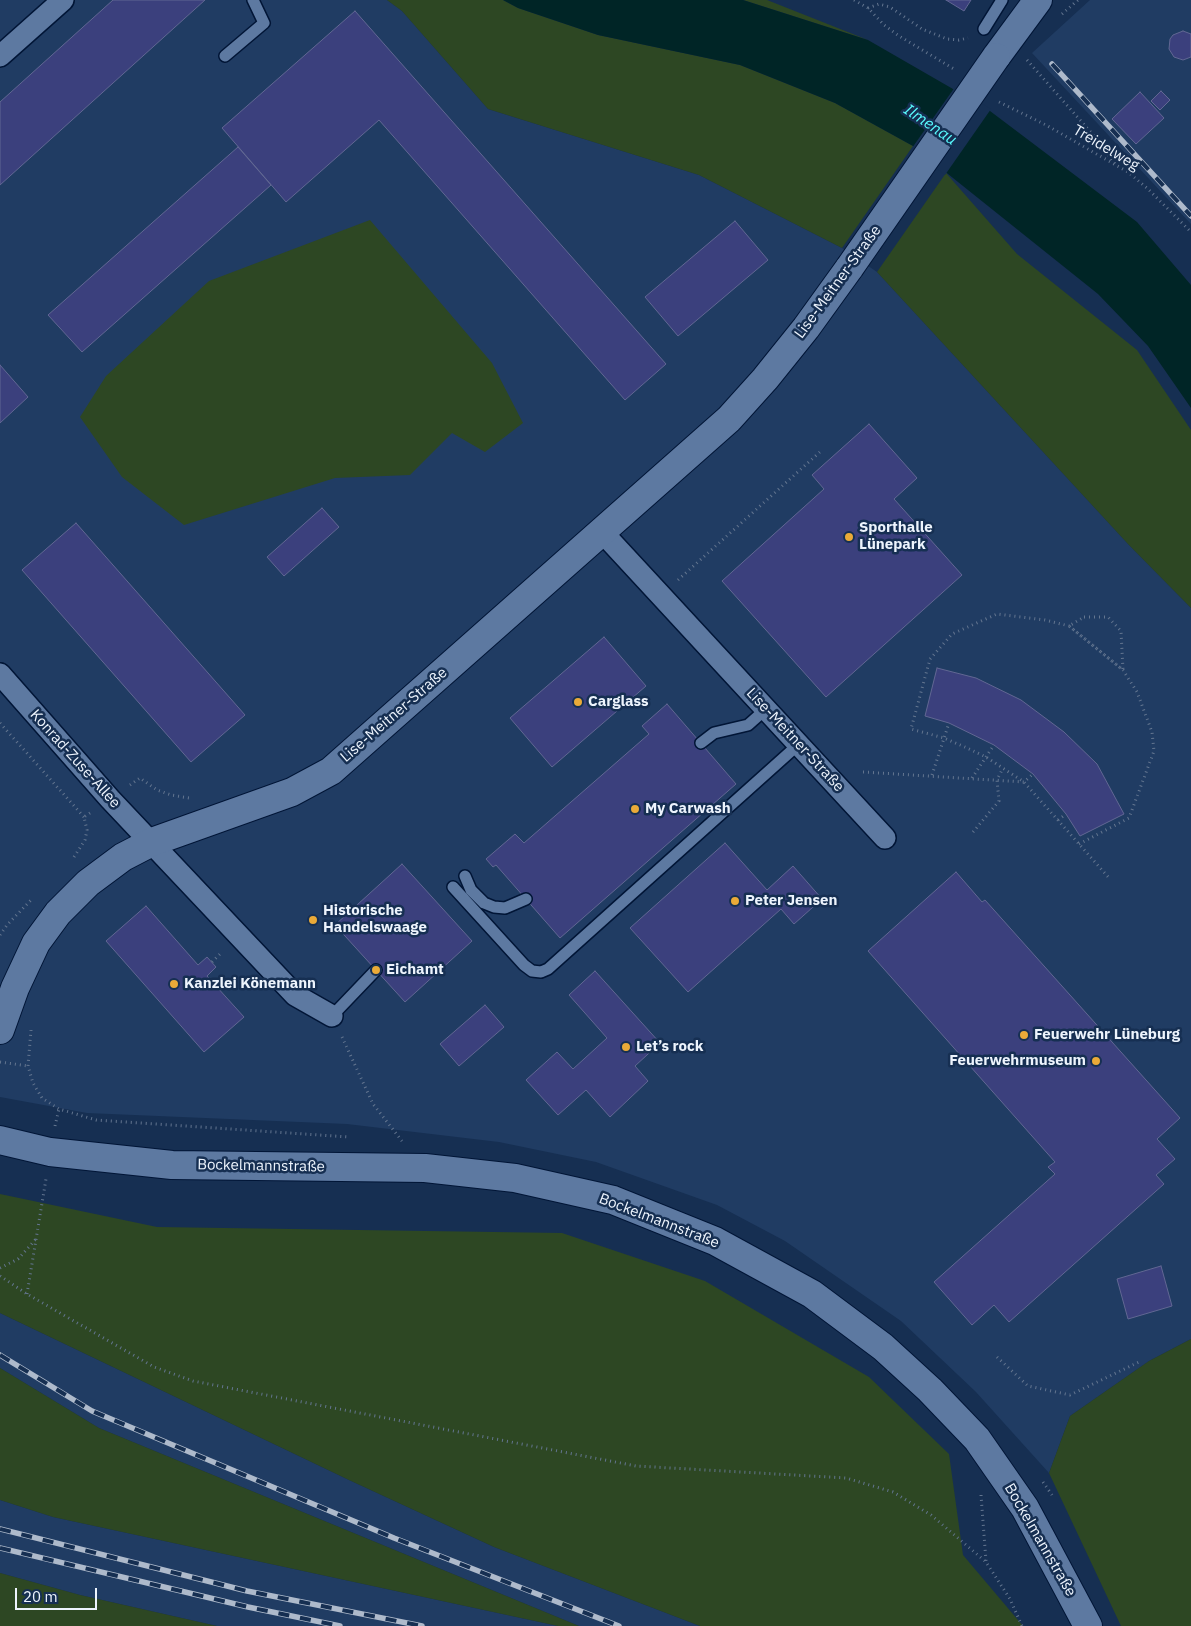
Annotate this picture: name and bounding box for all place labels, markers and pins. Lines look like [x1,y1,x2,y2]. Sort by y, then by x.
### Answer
place label: Sporthalle Lünepark [859,519,933,554]
marker: Sporthalle Lünepark [843,531,855,543]
place label: Carglass [588,693,649,711]
marker: Carglass [572,696,584,708]
place label: My Carwash [645,800,731,818]
marker: My Carwash [629,803,641,815]
place label: Peter Jensen [745,892,837,910]
marker: Peter Jensen [729,895,741,907]
place label: Historische Handelswaage [323,902,427,937]
marker: Historische Handelswaage [307,914,319,926]
place label: Eichamt [386,961,444,979]
marker: Eichamt [370,964,382,976]
place label: Kanzlei Könemann [184,975,316,993]
marker: Kanzlei Könemann [168,978,180,990]
place label: Feuerwehr Lüneburg [1034,1026,1180,1044]
marker: Feuerwehr Lüneburg [1018,1029,1030,1041]
place label: Let’s rock [636,1038,703,1056]
marker: Let’s rock [620,1041,632,1053]
place label: Feuerwehrmuseum [949,1052,1086,1070]
marker: Feuerwehrmuseum [1090,1055,1102,1067]

